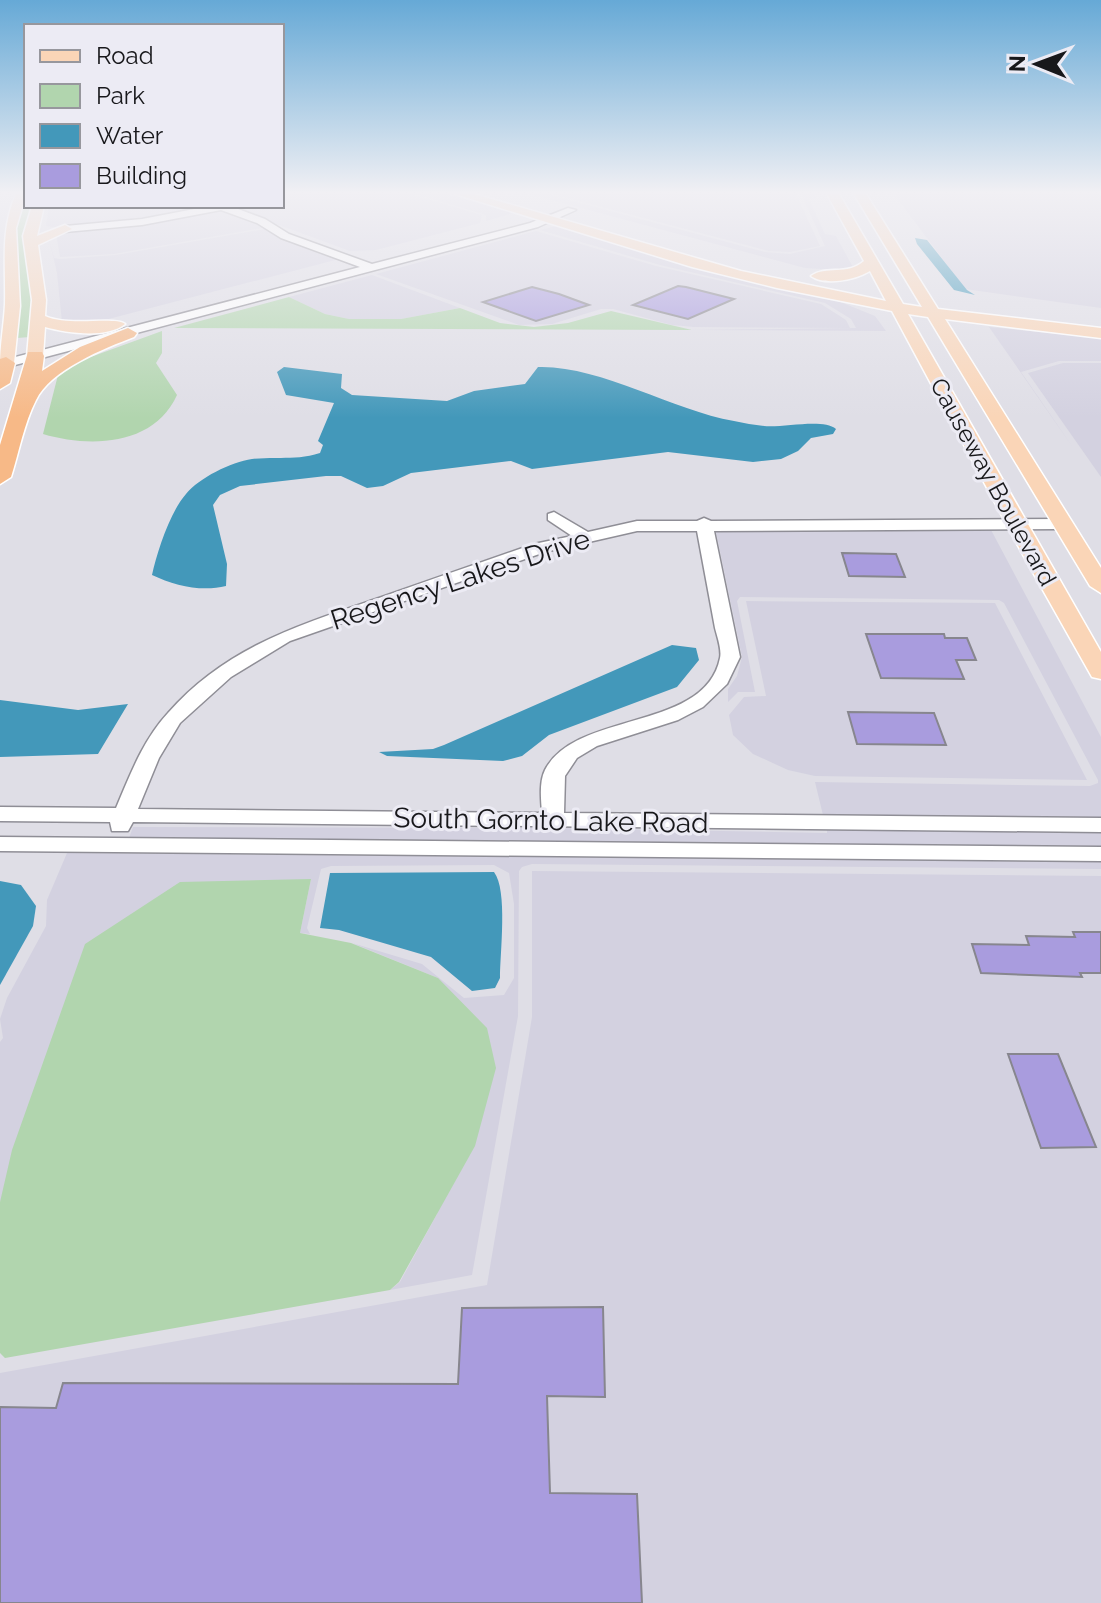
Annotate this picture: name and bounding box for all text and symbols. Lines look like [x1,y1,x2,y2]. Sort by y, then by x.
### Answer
legend [24,24,284,208]
north arrow [997,24,1077,104]
text: Road [96,41,154,70]
text: N [1004,55,1030,72]
text: Park [96,81,145,110]
text: Water [96,121,164,150]
text: Building [96,161,187,190]
street label: Causeway Boulevard [924,373,1063,591]
street label: Regency Lakes Drive [326,522,594,637]
street label: South Gornto Lake Road [393,801,709,840]

